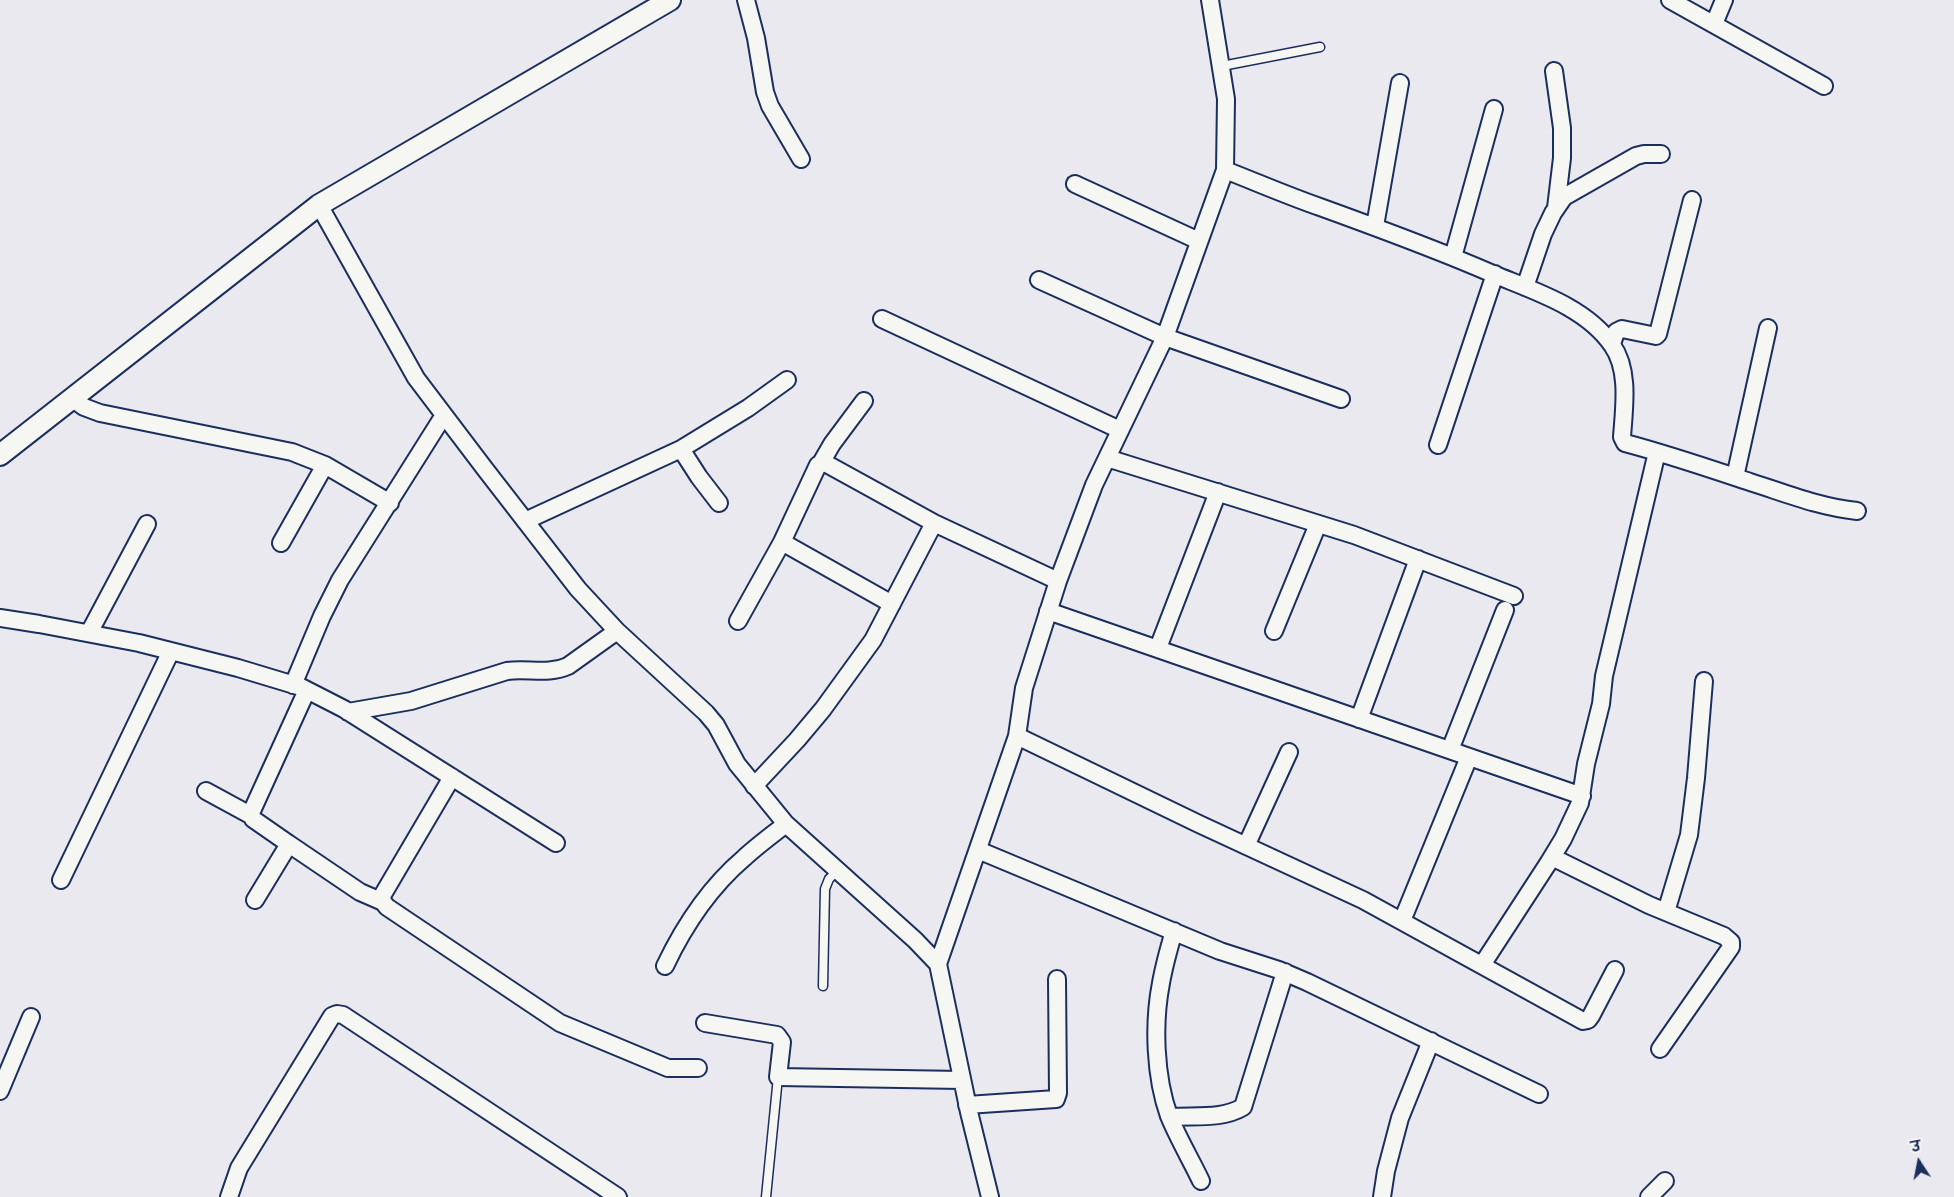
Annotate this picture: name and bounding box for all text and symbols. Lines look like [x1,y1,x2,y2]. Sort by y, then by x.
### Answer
north arrow [1894,1137,1944,1187]
text: उ [1910,1137,1923,1158]

